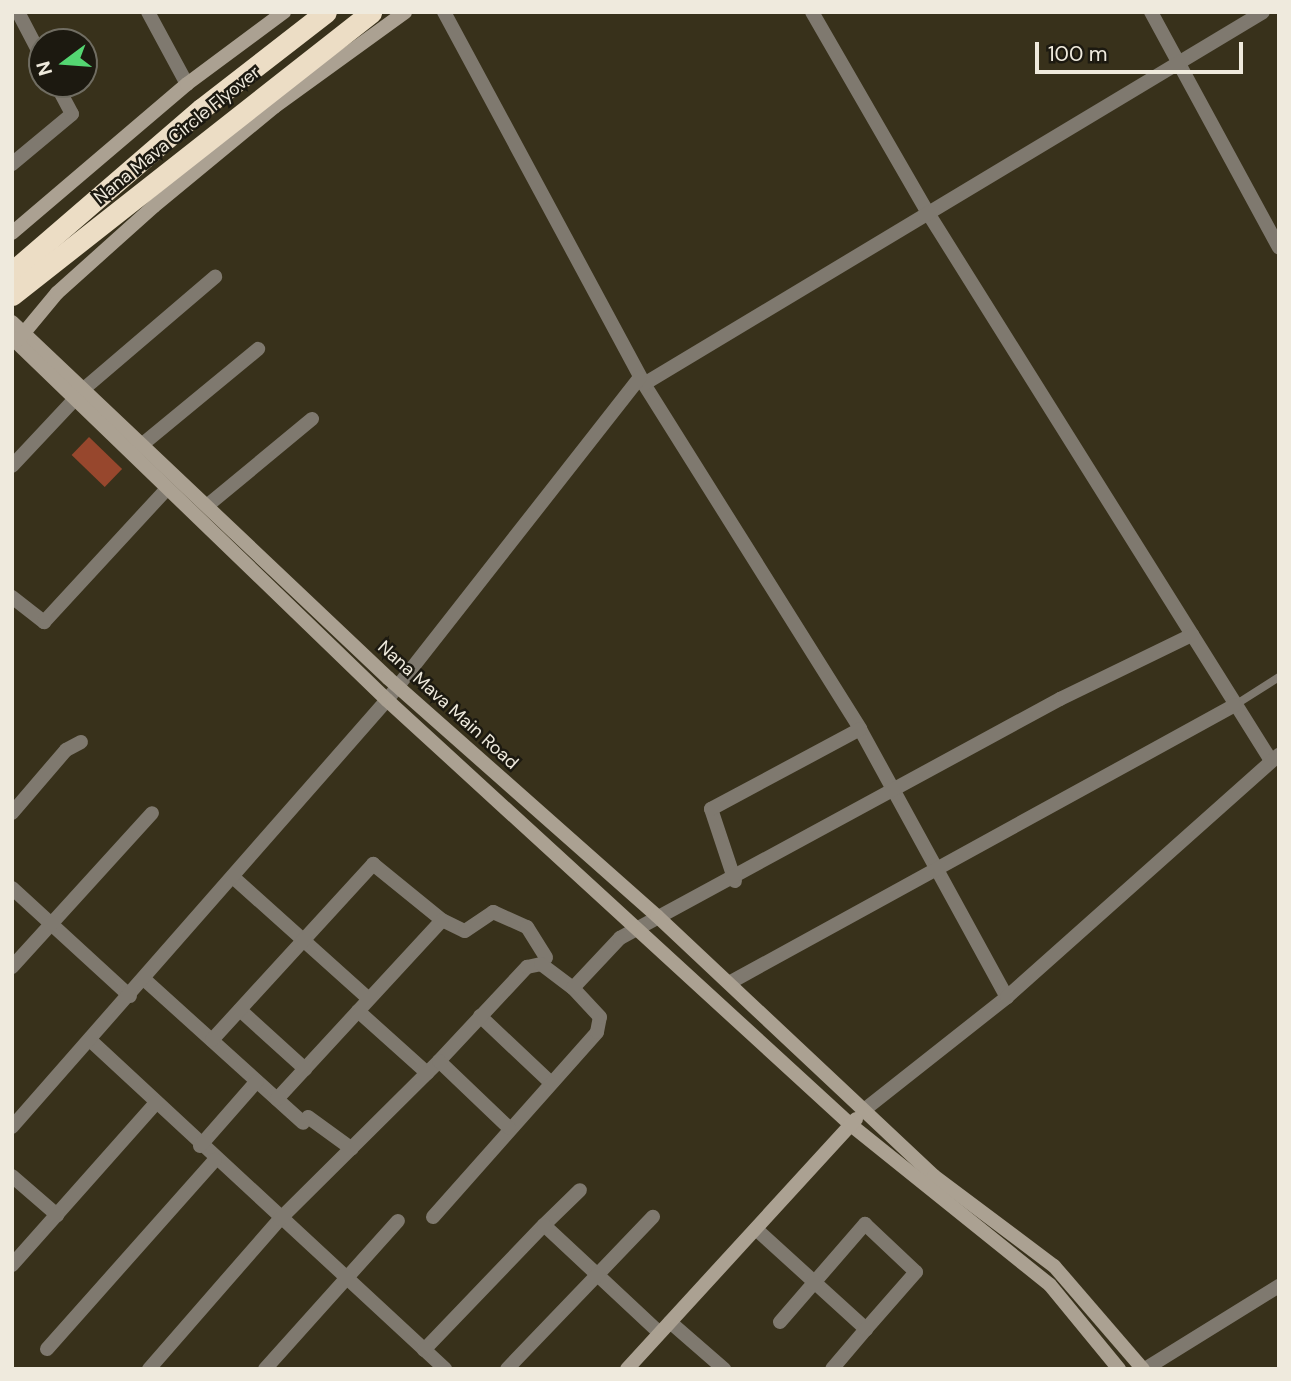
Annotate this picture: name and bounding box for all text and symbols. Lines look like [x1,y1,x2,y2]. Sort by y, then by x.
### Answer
north arrow [28,28,98,98]
scale bar [1039,28,1247,72]
text: 100 m [1048,40,1108,68]
text: N [30,58,58,78]
street label: Nana Mava Circle Flyover [90,61,264,209]
street label: Nana Mava Main Road [373,636,523,774]

